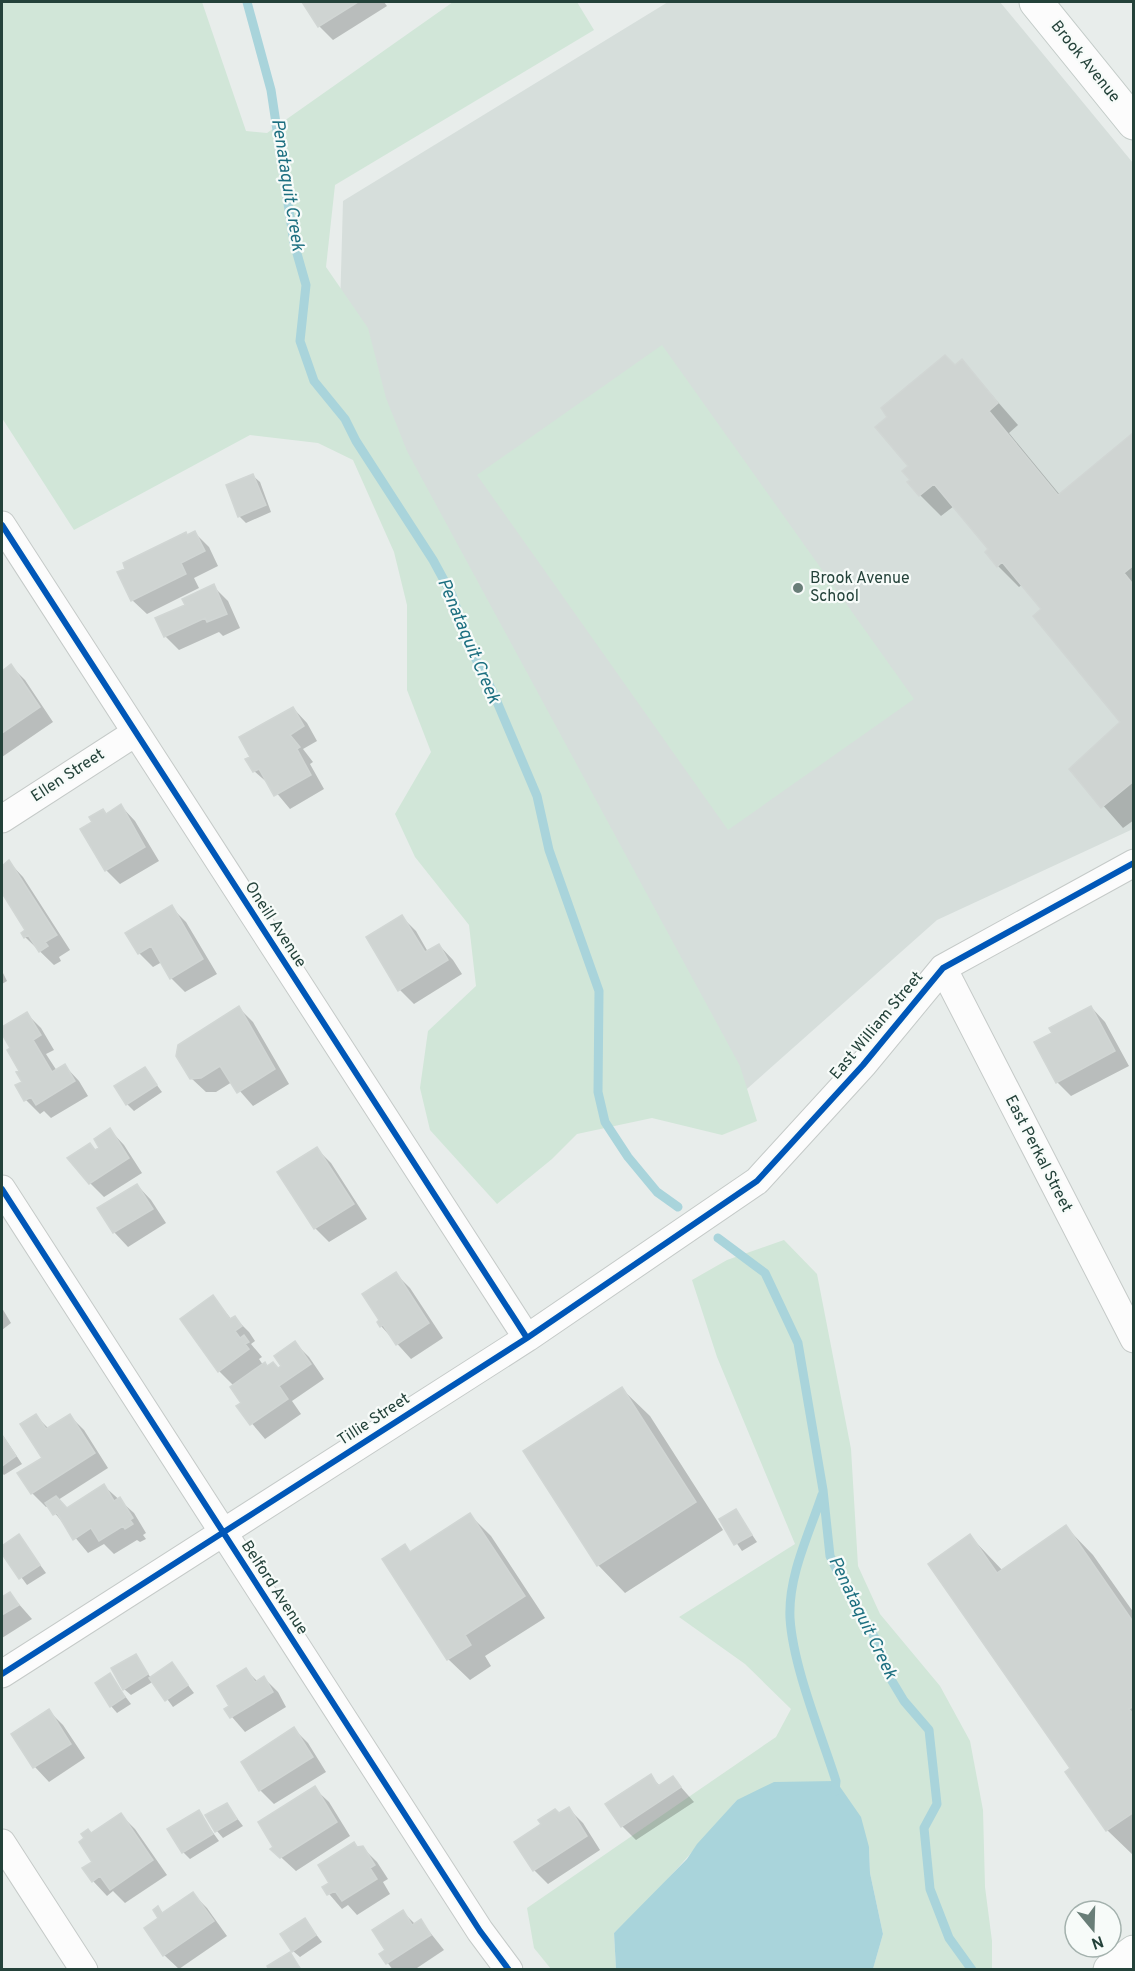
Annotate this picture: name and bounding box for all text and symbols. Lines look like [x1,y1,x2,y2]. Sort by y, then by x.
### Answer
street label: Brook Avenue [1046,17,1124,107]
water label: Penataquit Creek [265,117,309,254]
place label: Brook Avenue School [810,569,910,607]
water label: Penataquit Creek [431,575,505,708]
marker: Brook Avenue School [791,581,805,595]
street label: Ellen Street [28,745,108,807]
street label: Oneill Avenue [240,878,310,972]
street label: East William Street [826,968,928,1084]
street label: East Perkal Street [1000,1092,1076,1216]
street label: Tillie Street [334,1389,414,1451]
street label: Belford Avenue [236,1537,312,1639]
water label: Penataquit Creek [822,1553,902,1684]
north arrow [1063,1899,1123,1959]
text: N [1089,1930,1106,1953]

